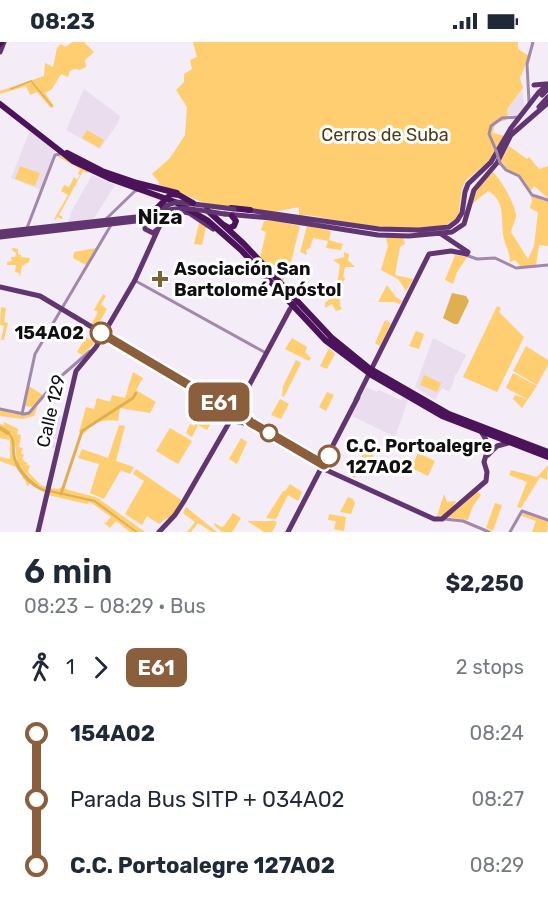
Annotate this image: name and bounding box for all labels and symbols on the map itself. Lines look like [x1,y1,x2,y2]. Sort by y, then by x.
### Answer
park label: Cerros de Suba [321,124,449,146]
district label: Niza [137,204,183,229]
place label: Asociación San Bartolomé Apóstol [174,258,341,301]
marker: Asociación San Bartolomé Apóstol [151,270,169,288]
place label: 154A02 [14,322,84,344]
marker: 154A02 [90,322,112,344]
street label: Calle 129 [32,372,70,450]
line badge: E61 [184,382,254,422]
unlabelled marker [260,424,278,442]
place label: C.C. Portoalegre 127A02 [346,435,493,478]
marker: C.C. Portoalegre 127A02 [318,445,340,467]

